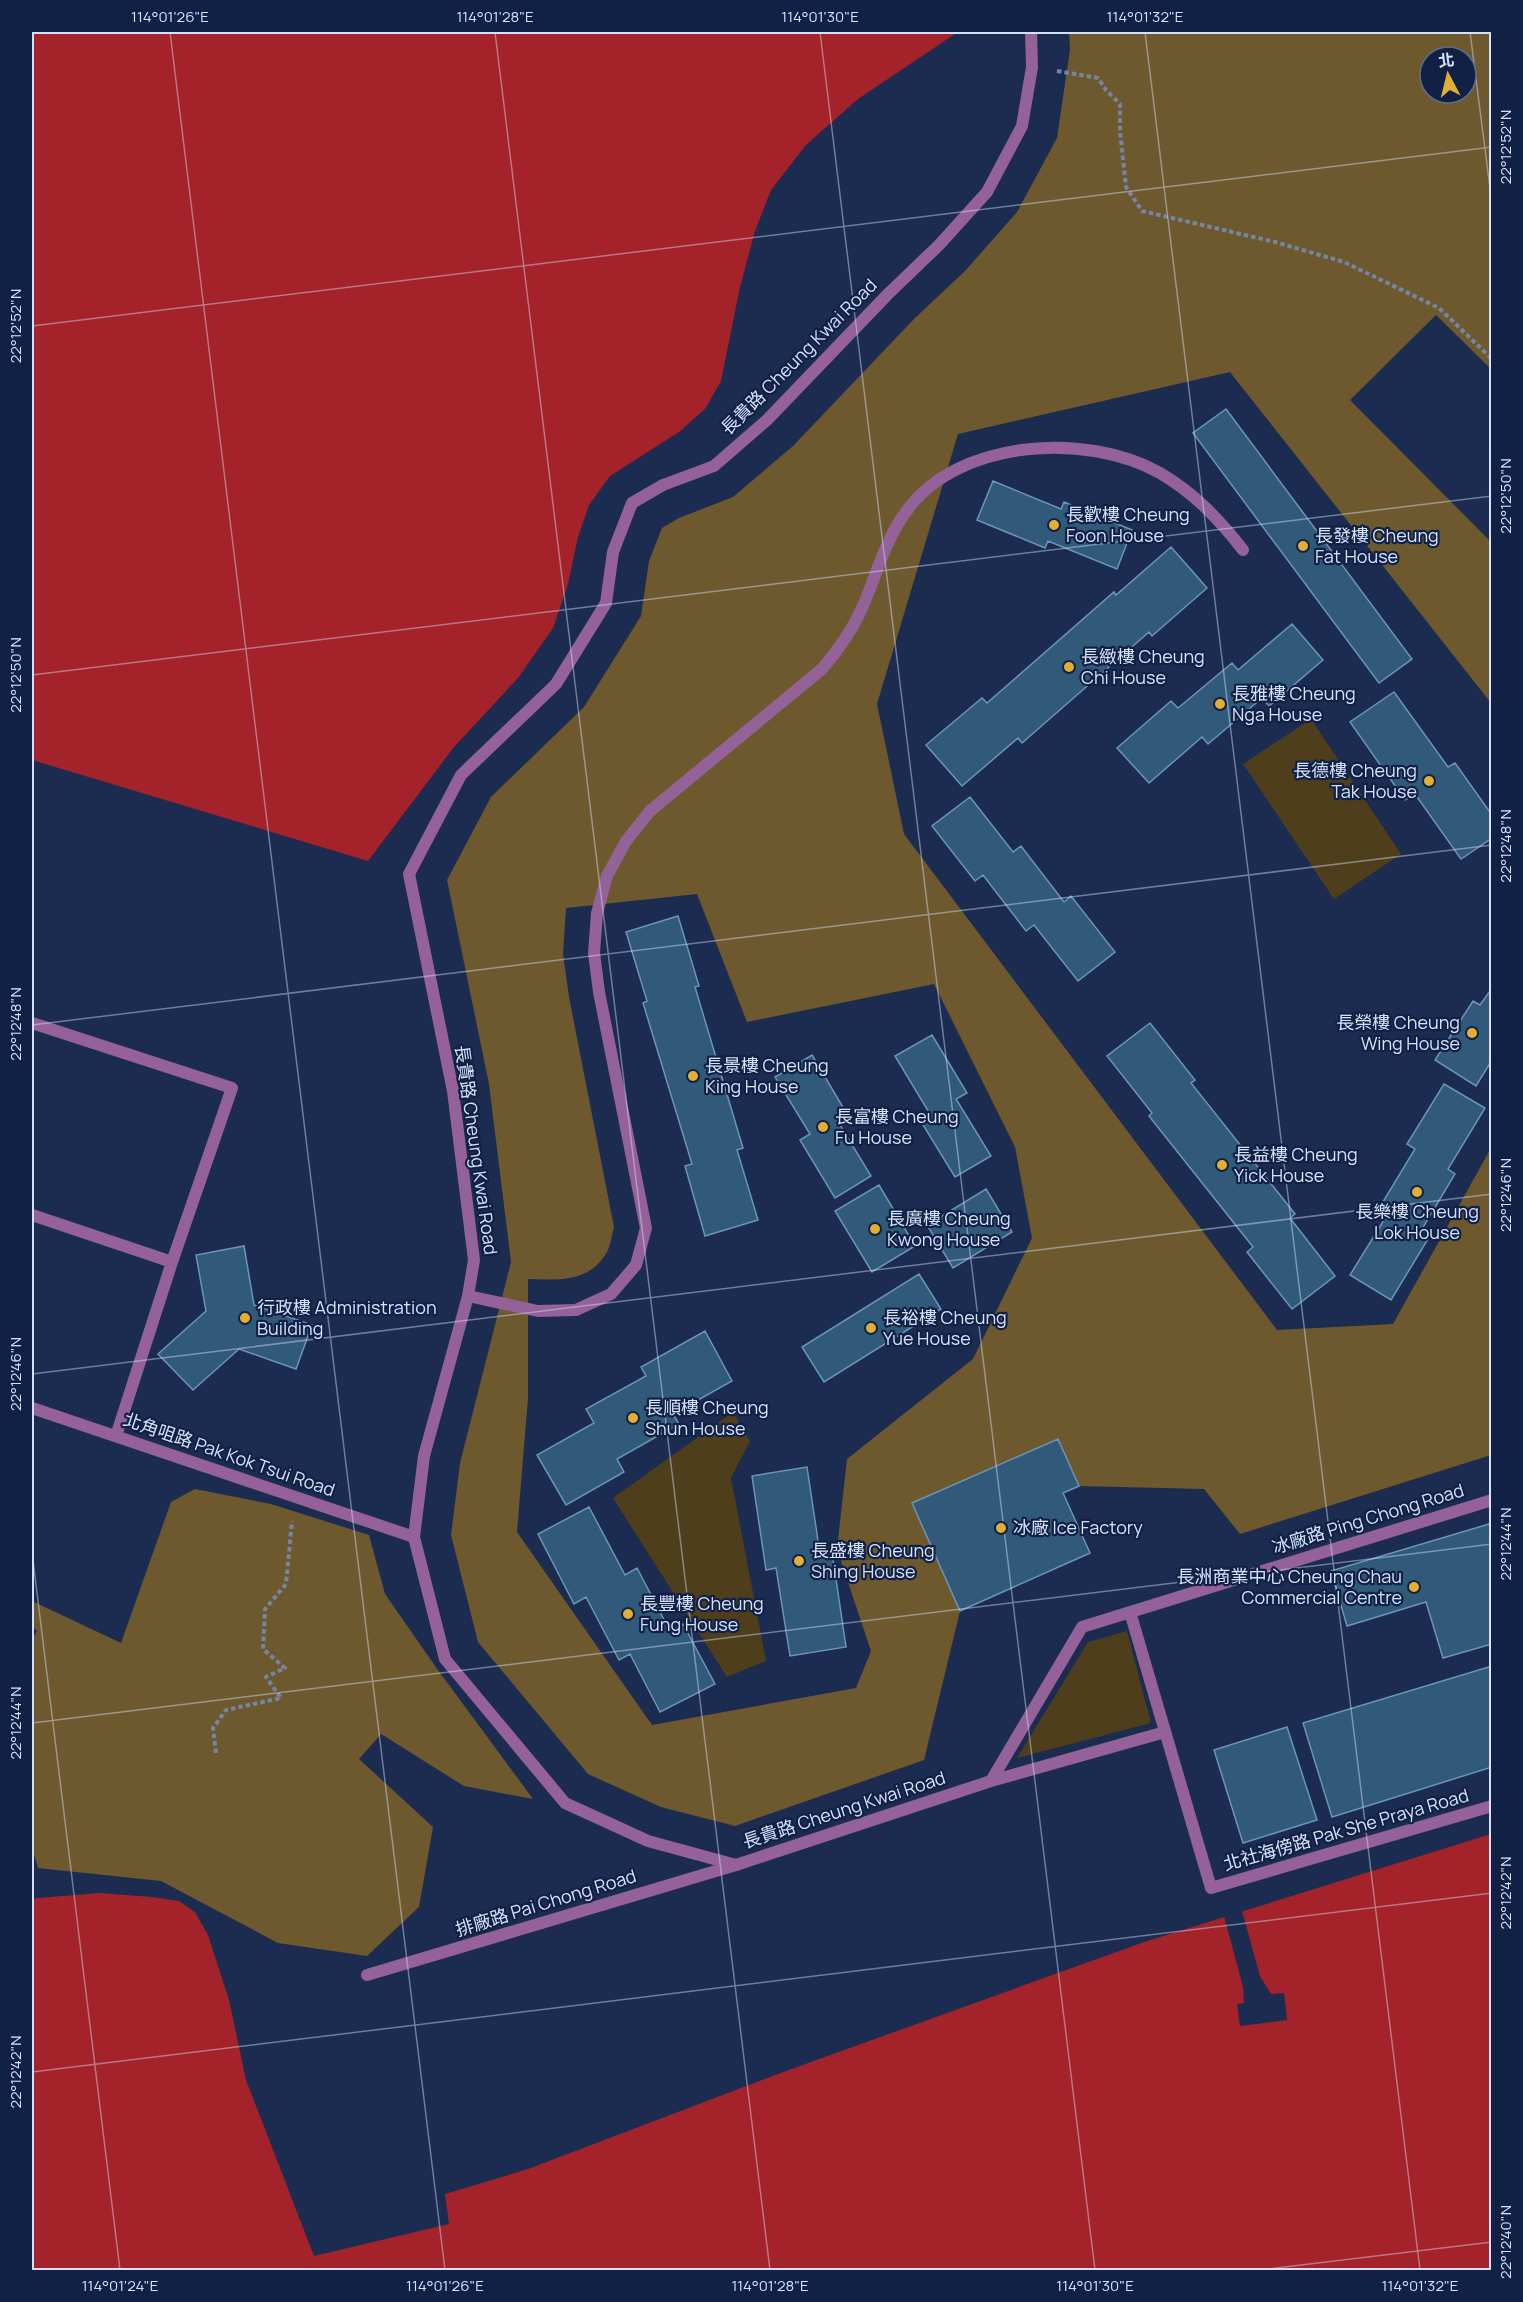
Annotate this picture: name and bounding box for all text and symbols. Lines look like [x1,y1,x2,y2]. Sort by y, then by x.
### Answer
text: 114°01'26"E [131,6,209,27]
text: 114°01'28"E [456,6,534,27]
text: 114°01'30"E [781,6,859,27]
text: 114°01'32"E [1107,6,1183,27]
north arrow [1418,45,1478,105]
text: 北 [1437,48,1455,72]
text: 22°12'52"N [1495,110,1516,184]
street label: 長貴路 Cheung Kwai Road [715,273,882,440]
text: 22°12'52"N [5,289,26,363]
text: 22°12'50"N [1495,458,1516,534]
place label: 長歡樓 Cheung Foon House [1066,502,1190,547]
marker: 長歡樓 Cheung Foon House [1047,518,1061,532]
place label: 長發樓 Cheung Fat House [1315,523,1439,568]
marker: 長發樓 Cheung Fat House [1296,539,1310,553]
text: 22°12'50"N [5,637,26,713]
place label: 長緻樓 Cheung Chi House [1081,644,1205,689]
marker: 長緻樓 Cheung Chi House [1062,660,1076,674]
place label: 長雅樓 Cheung Nga House [1232,681,1356,726]
marker: 長雅樓 Cheung Nga House [1213,697,1227,711]
place label: 長德樓 Cheung Tak House [1293,758,1417,803]
marker: 長德樓 Cheung Tak House [1422,774,1436,788]
text: 22°12'48"N [1495,809,1516,883]
text: 22°12'48"N [5,987,26,1061]
place label: 長榮樓 Cheung Wing House [1336,1010,1460,1055]
marker: 長榮樓 Cheung Wing House [1465,1026,1479,1040]
street label: 長貴路 Cheung Kwai Road [450,1043,504,1256]
place label: 長景樓 Cheung King House [705,1053,829,1098]
marker: 長景樓 Cheung King House [686,1069,700,1083]
place label: 長富樓 Cheung Fu House [835,1104,959,1149]
marker: 長富樓 Cheung Fu House [816,1120,830,1134]
place label: 長益樓 Cheung Yick House [1234,1142,1358,1187]
marker: 長益樓 Cheung Yick House [1215,1158,1229,1172]
text: 22°12'46"N [1495,1158,1516,1232]
marker: 長樂樓 Cheung Lok House [1410,1185,1424,1199]
place label: 長樂樓 Cheung Lok House [1355,1199,1479,1244]
place label: 長廣樓 Cheung Kwong House [887,1206,1011,1251]
marker: 長廣樓 Cheung Kwong House [868,1222,882,1236]
place label: 行政樓 Administration Building [257,1295,437,1340]
place label: 長裕樓 Cheung Yue House [883,1305,1007,1350]
marker: 行政樓 Administration Building [238,1311,252,1325]
marker: 長裕樓 Cheung Yue House [864,1321,878,1335]
text: 22°12'46"N [5,1337,26,1411]
place label: 長順樓 Cheung Shun House [645,1395,769,1440]
street label: 北角咀路 Pak Kok Tsui Road [120,1407,338,1502]
marker: 長順樓 Cheung Shun House [626,1411,640,1425]
street label: 冰廠路 Ping Chong Road [1269,1477,1467,1559]
text: 22°12'44"N [1495,1507,1516,1581]
place label: 冰廠 Ice Factory [1013,1515,1143,1539]
marker: 冰廠 Ice Factory [994,1521,1008,1535]
place label: 長盛樓 Cheung Shing House [811,1538,935,1583]
marker: 長盛樓 Cheung Shing House [792,1554,806,1568]
place label: 長洲商業中心 Cheung Chau Commercial Centre [1176,1564,1402,1609]
marker: 長洲商業中心 Cheung Chau Commercial Centre [1407,1580,1421,1594]
place label: 長豐樓 Cheung Fung House [640,1591,764,1636]
marker: 長豐樓 Cheung Fung House [621,1607,635,1621]
text: 22°12'44"N [5,1686,26,1760]
street label: 長貴路 Cheung Kwai Road [739,1765,948,1853]
street label: 北社海傍路 Pak She Praya Road [1220,1782,1471,1876]
text: 22°12'42"N [1495,1856,1516,1930]
street label: 排廠路 Pai Chong Road [452,1863,639,1941]
text: 22°12'42"N [5,2035,26,2109]
text: 22°12'40"N [1495,2205,1516,2279]
text: 114°01'24"E [82,2275,158,2296]
text: 114°01'26"E [406,2275,484,2296]
text: 114°01'28"E [731,2275,809,2296]
text: 114°01'30"E [1056,2275,1134,2296]
text: 114°01'32"E [1382,2275,1458,2296]

